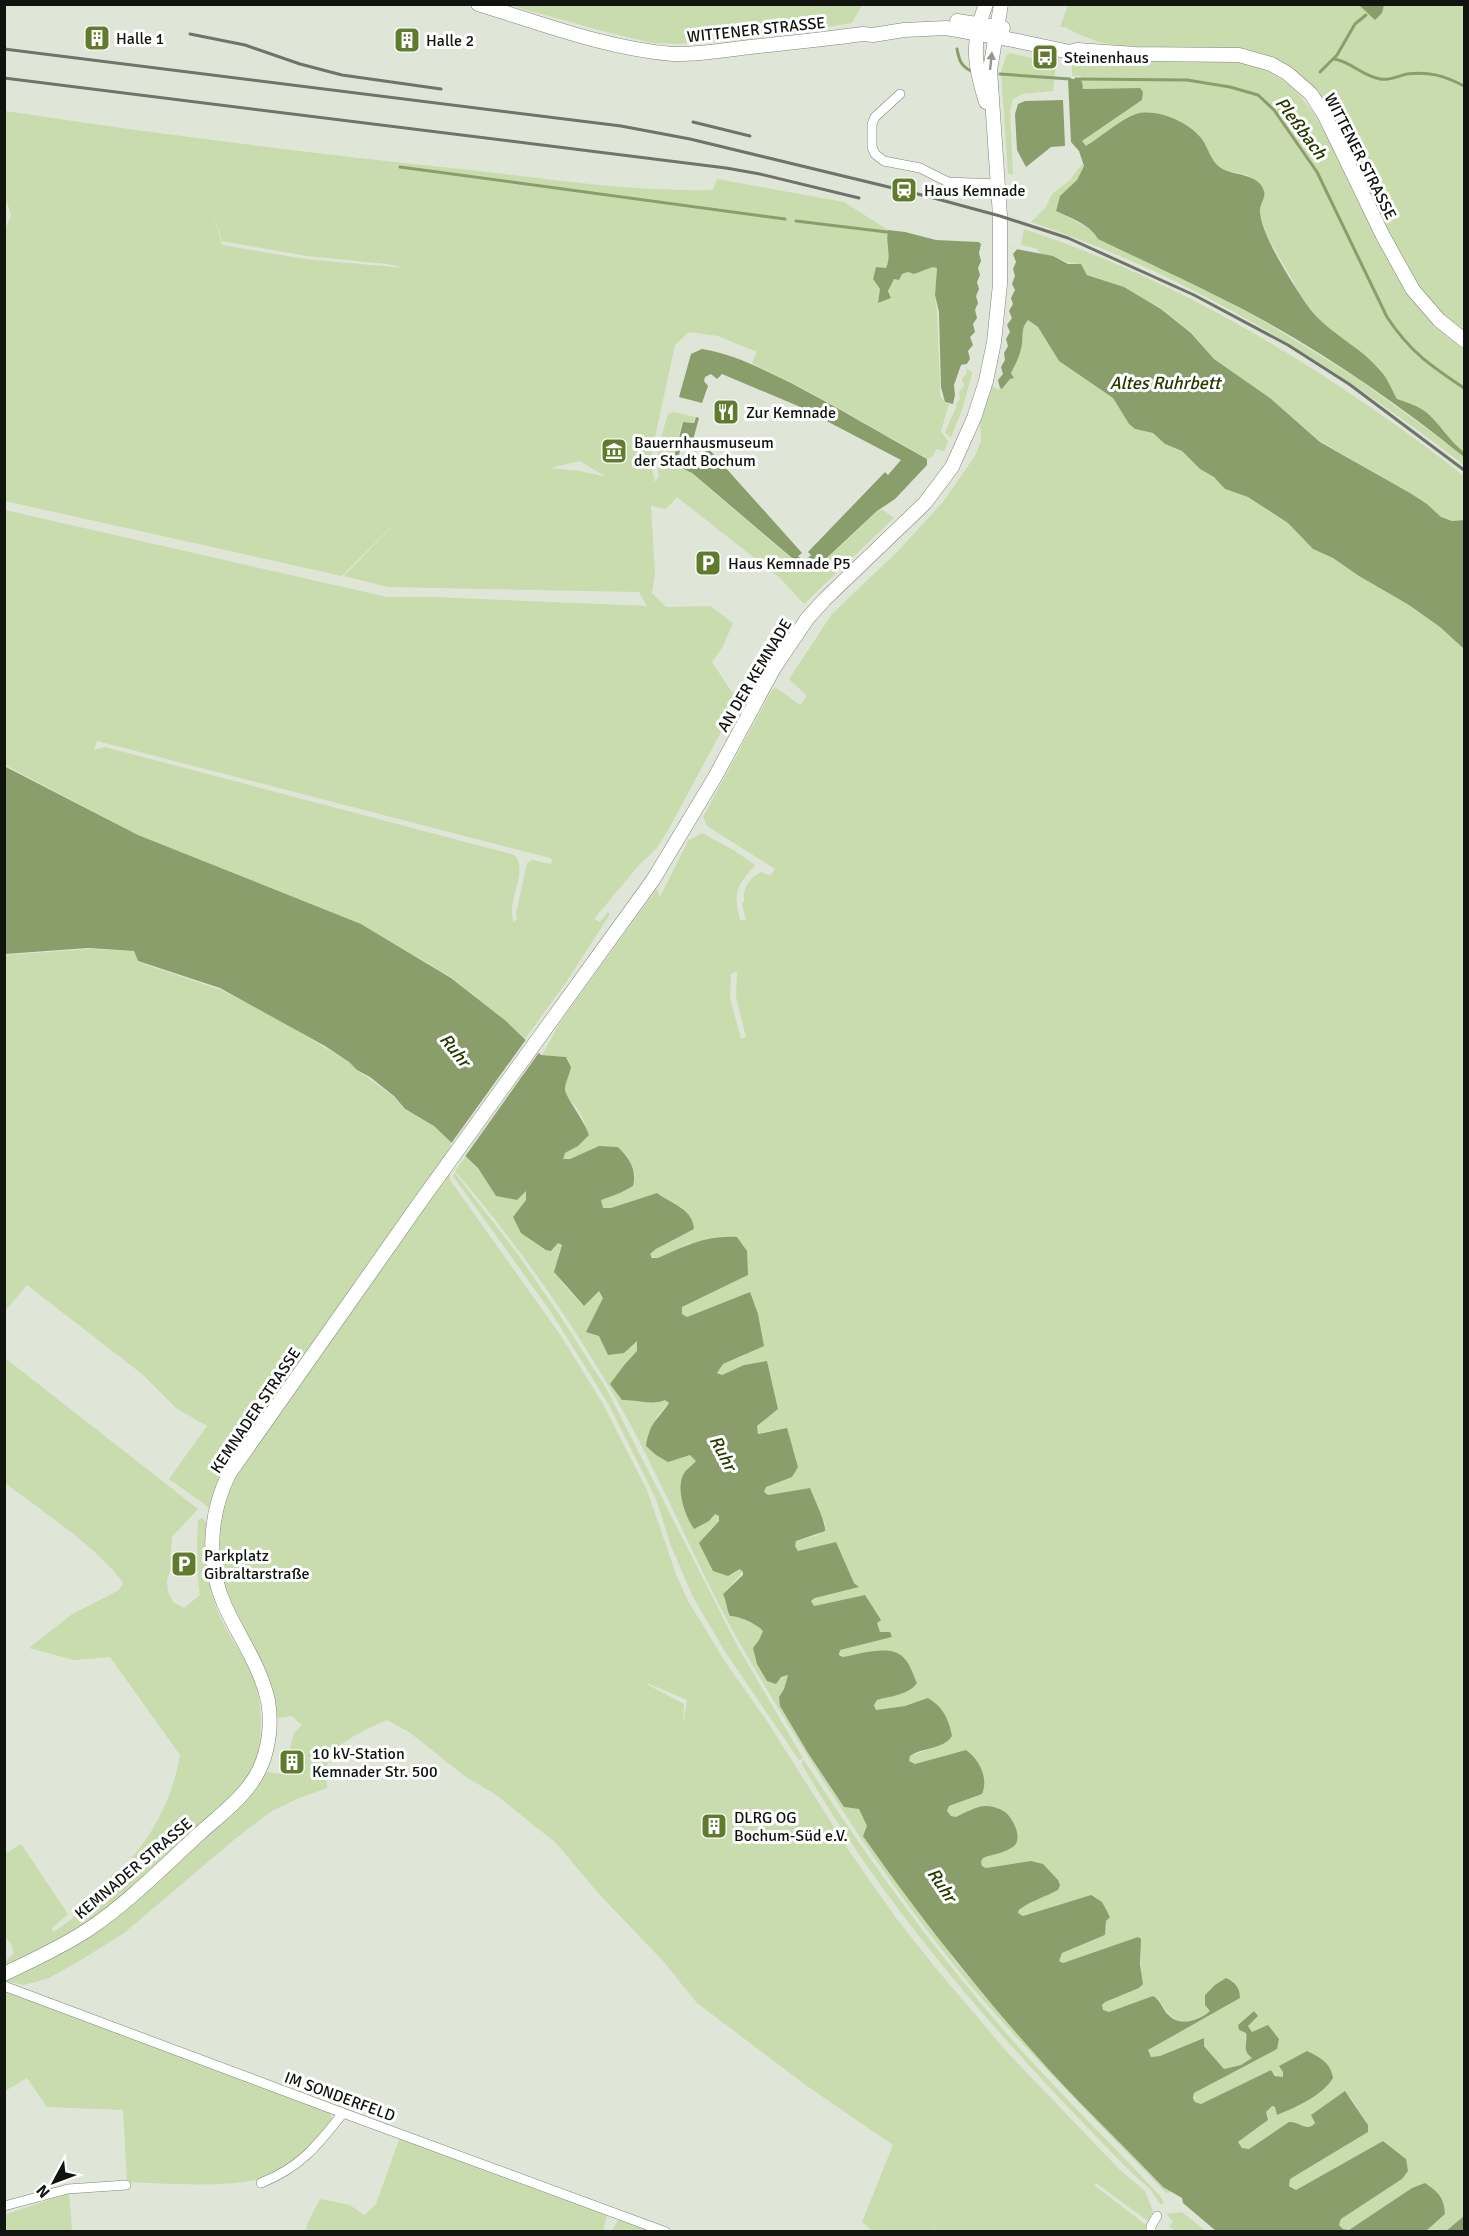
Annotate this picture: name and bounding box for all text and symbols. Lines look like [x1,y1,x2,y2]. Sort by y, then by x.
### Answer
street label: WITTENER STRASSE [686,13,826,47]
building icon: Halle 1 [82,23,112,53]
building icon: Halle 2 [392,25,422,55]
place label: Halle 1 [116,29,164,49]
place label: Halle 2 [426,31,474,51]
bus stop icon: Steinenhaus [1030,42,1060,72]
place label: Steinenhaus [1064,48,1149,68]
one-way arrow [986,51,996,70]
street label: WITTENER STRASSE [1320,90,1401,223]
water label: Pleßbach [1270,92,1332,165]
station icon: Haus Kemnade [889,175,919,205]
place label: Haus Kemnade [924,181,1025,201]
water label: Altes Ruhrbett [1110,372,1223,394]
restaurant icon: Zur Kemnade [711,397,741,427]
place label: Zur Kemnade [746,403,836,423]
place label: Bauernhausmuseum der Stadt Bochum [634,433,774,471]
museum icon: Bauernhausmuseum der Stadt Bochum [599,436,629,466]
parking icon: Haus Kemnade P5 [693,548,723,578]
place label: Haus Kemnade P5 [728,554,851,574]
street label: AN DER KEMNADE [713,615,796,736]
water label: Ruhr [435,1029,477,1073]
street label: KEMNADER STRASSE [206,1344,305,1477]
water label: Ruhr [705,1432,742,1476]
place label: Parkplatz Gibraltarstraße [204,1546,310,1584]
parking icon: Parkplatz Gibraltarstraße [169,1549,199,1579]
place label: 10 kV-Station Kemnader Str. 500 [312,1744,438,1782]
building icon: 10 kV-Station Kemnader Str. 500 [277,1747,307,1777]
place label: DLRG OG Bochum-Süd e.V. [734,1808,848,1846]
building icon: DLRG OG Bochum-Süd e.V. [699,1811,729,1841]
street label: KEMNADER STRASSE [71,1814,196,1924]
water label: Ruhr [923,1864,963,1908]
street label: IM SONDERFELD [282,2068,398,2126]
north arrow [24,2152,84,2212]
text: N [32,2180,55,2202]

